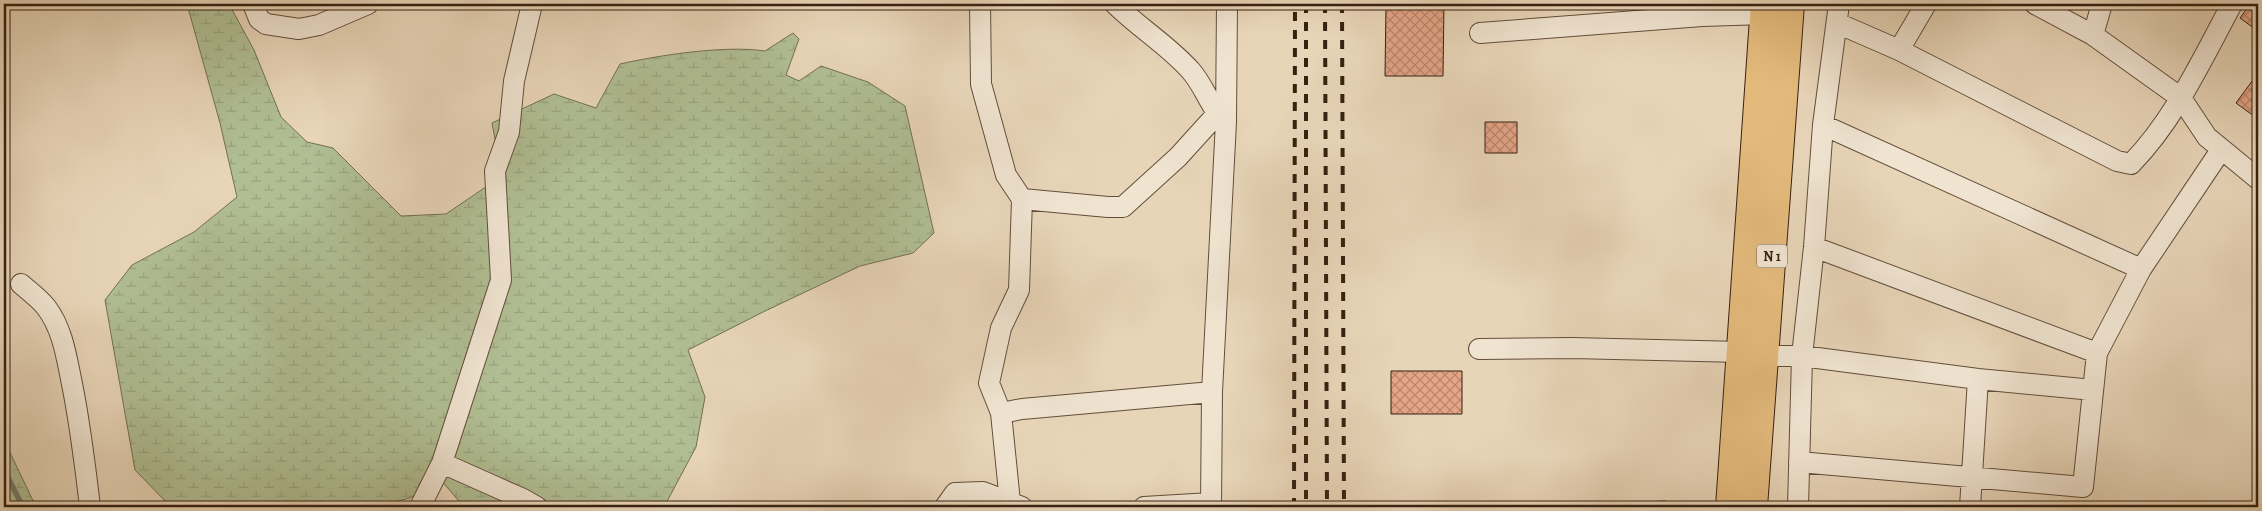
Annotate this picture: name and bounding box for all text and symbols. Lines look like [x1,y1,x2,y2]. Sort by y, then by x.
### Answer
road number: N 1 [1757,245,1787,268]

